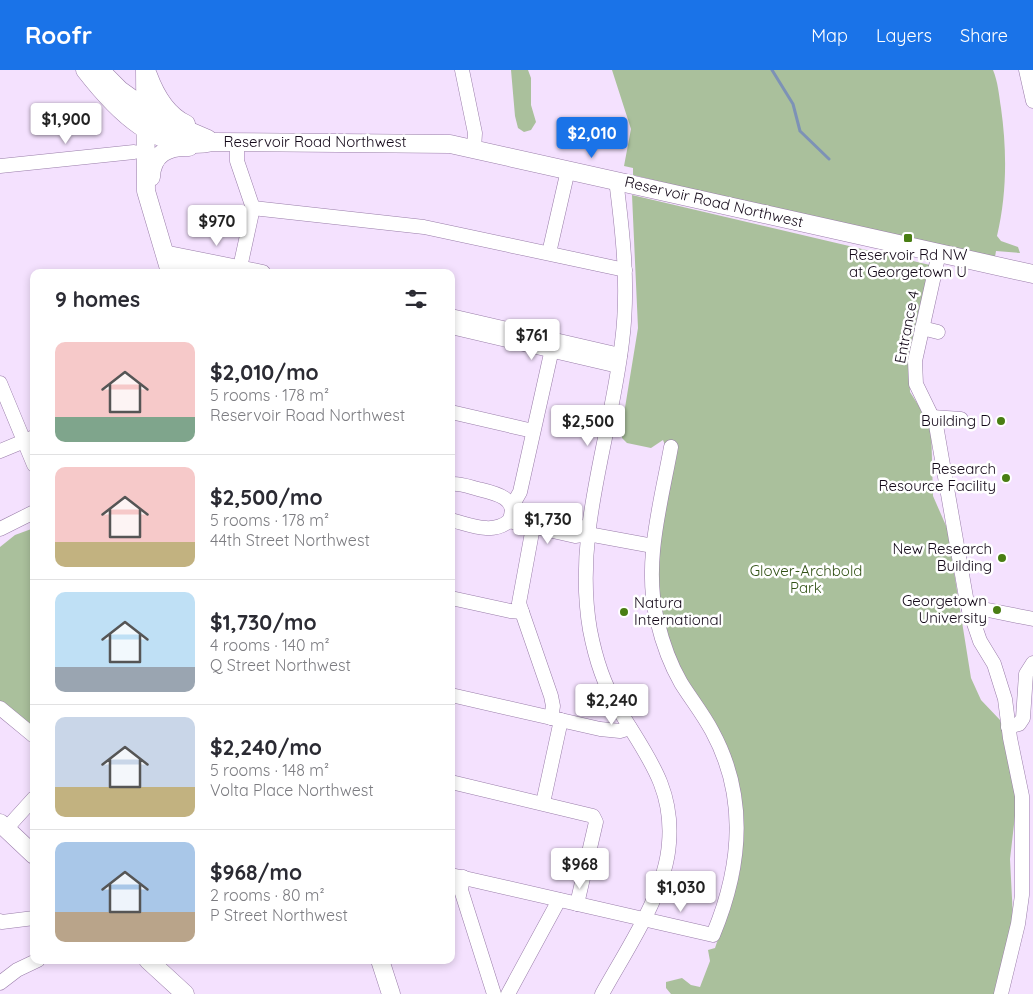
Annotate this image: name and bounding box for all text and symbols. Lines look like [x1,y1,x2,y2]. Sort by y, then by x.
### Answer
text: Roofr [25,20,92,50]
text: Map [811,24,848,47]
text: Layers [876,24,932,47]
text: Share [960,24,1008,47]
pin: $1,900 [25,102,107,145]
text: $1,900 [42,109,90,129]
pin: $2,010 [551,116,633,159]
text: $2,010 [568,123,616,143]
street label: Reservoir Road Northwest [223,132,407,151]
street label: Reservoir Road Northwest [623,172,805,231]
pin: $970 [187,204,247,247]
text: $970 [199,211,235,231]
marker: Reservoir Rd NW at Georgetown U [902,232,914,244]
place label: Reservoir Rd NW at Georgetown U [848,245,968,281]
icon: filters [402,285,430,313]
text: 9 homes [55,286,140,312]
street label: Entrance 4 [890,289,923,365]
pin: $761 [502,318,562,361]
text: $761 [516,325,548,345]
text: $2,010/mo [210,359,319,385]
icon: home [95,362,155,422]
text: 5 rooms · 178 m² [210,385,329,405]
pin: $2,500 [547,404,629,447]
text: Reservoir Road Northwest [210,405,405,425]
text: $2,500 [562,411,614,431]
place label: Building D [921,411,991,430]
marker: Building D [995,415,1007,427]
place label: Research Resource Facility [879,459,996,495]
marker: Research Resource Facility [1000,472,1012,484]
text: $2,500/mo [210,484,323,510]
icon: home [95,487,155,547]
pin: $1,730 [507,502,589,545]
text: $1,730 [524,509,572,529]
text: 5 rooms · 178 m² [210,510,329,530]
text: 44th Street Northwest [210,530,370,550]
place label: New Research Building [892,539,992,575]
marker: New Research Building [996,552,1008,564]
park label: Glover-Archbold Park [750,561,862,597]
place label: Georgetown University [902,591,987,627]
place label: Natura International [634,593,722,629]
marker: Georgetown University [991,604,1003,616]
marker: Natura International [618,606,630,618]
text: $1,730/mo [210,609,317,635]
icon: home [95,612,155,672]
text: 4 rooms · 140 m² [210,635,330,655]
text: Q Street Northwest [210,655,351,675]
pin: $2,240 [571,684,653,726]
text: $2,240 [586,690,638,710]
text: $2,240/mo [210,734,322,760]
icon: home [95,737,155,797]
text: 5 rooms · 148 m² [210,760,329,780]
text: Volta Place Northwest [210,780,374,800]
pin: $968 [550,848,610,890]
text: $968 [562,854,598,874]
text: $968/mo [210,859,302,885]
icon: home [95,862,155,922]
pin: $1,030 [640,870,722,913]
text: $1,030 [657,877,705,897]
text: 2 rooms · 80 m² [210,885,325,905]
text: P Street Northwest [210,905,348,925]

